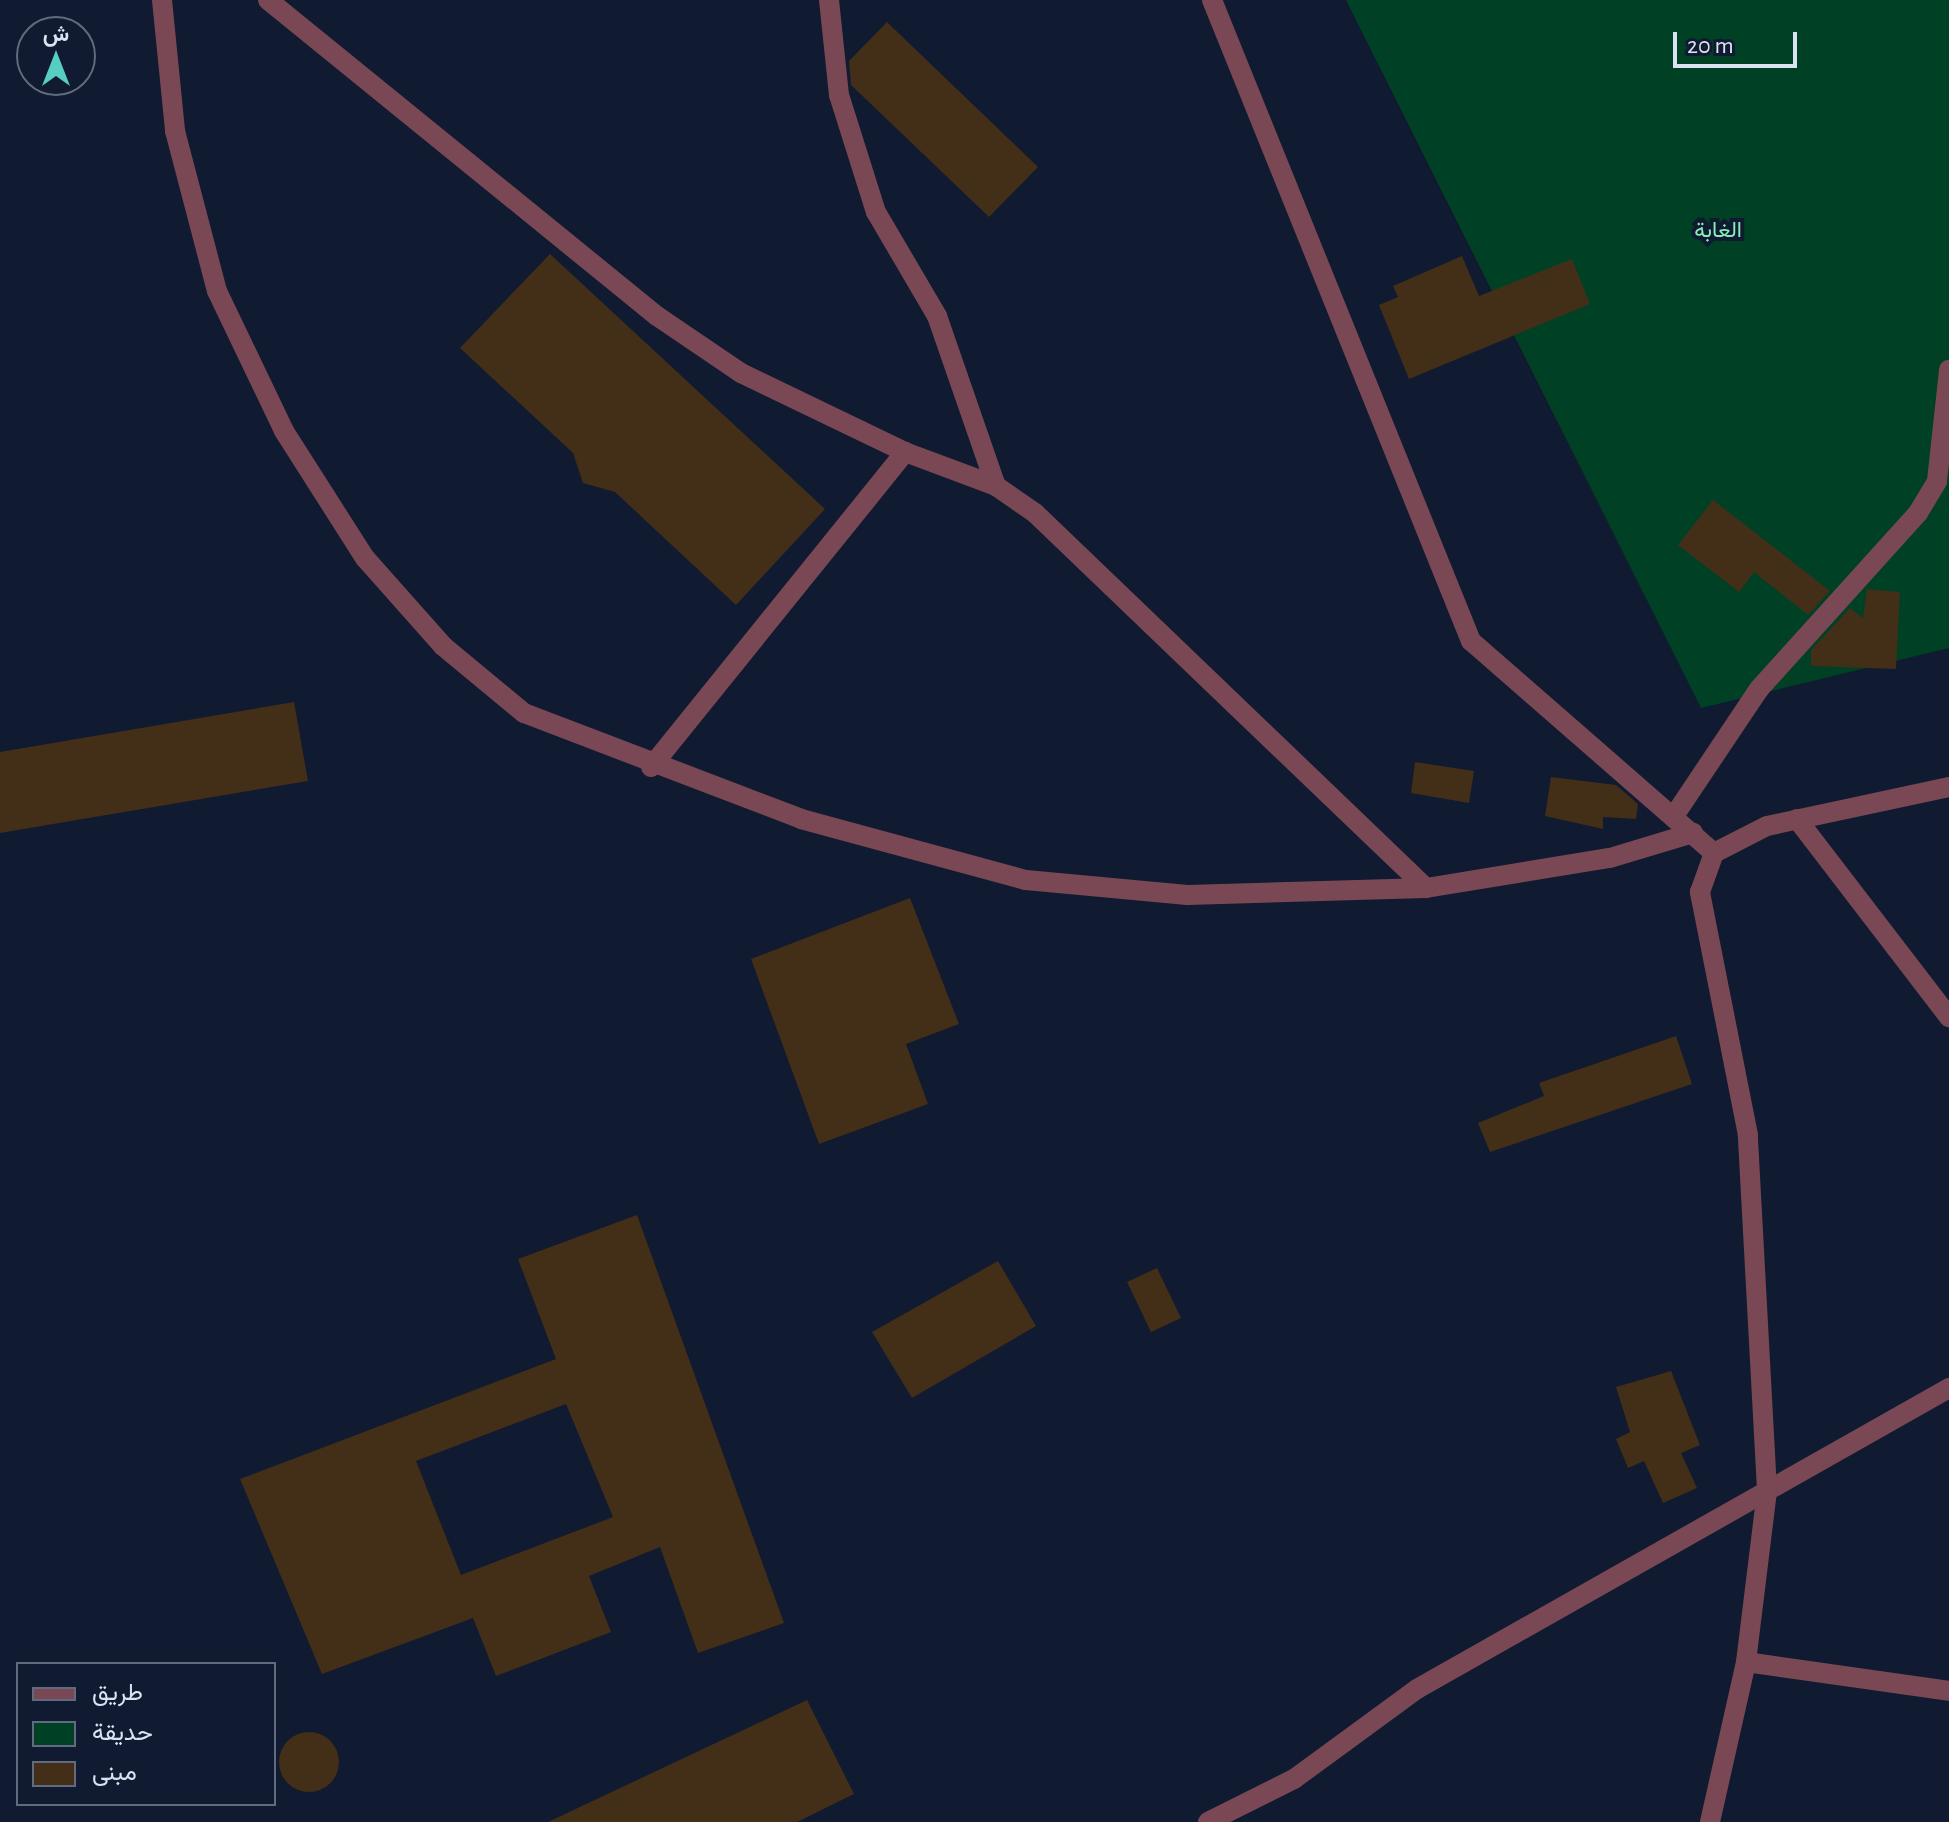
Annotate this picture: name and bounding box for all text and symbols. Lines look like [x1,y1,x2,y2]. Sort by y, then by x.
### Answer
north arrow [16,16,96,96]
scale bar [1677,16,1801,66]
text: ش [43,23,69,45]
text: 20 m [1687,34,1734,58]
park label: الغابة [1694,218,1742,244]
legend [16,1662,276,1806]
text: طريق [92,1681,143,1705]
text: حديقة [92,1721,153,1745]
text: مبنى [92,1761,137,1785]

